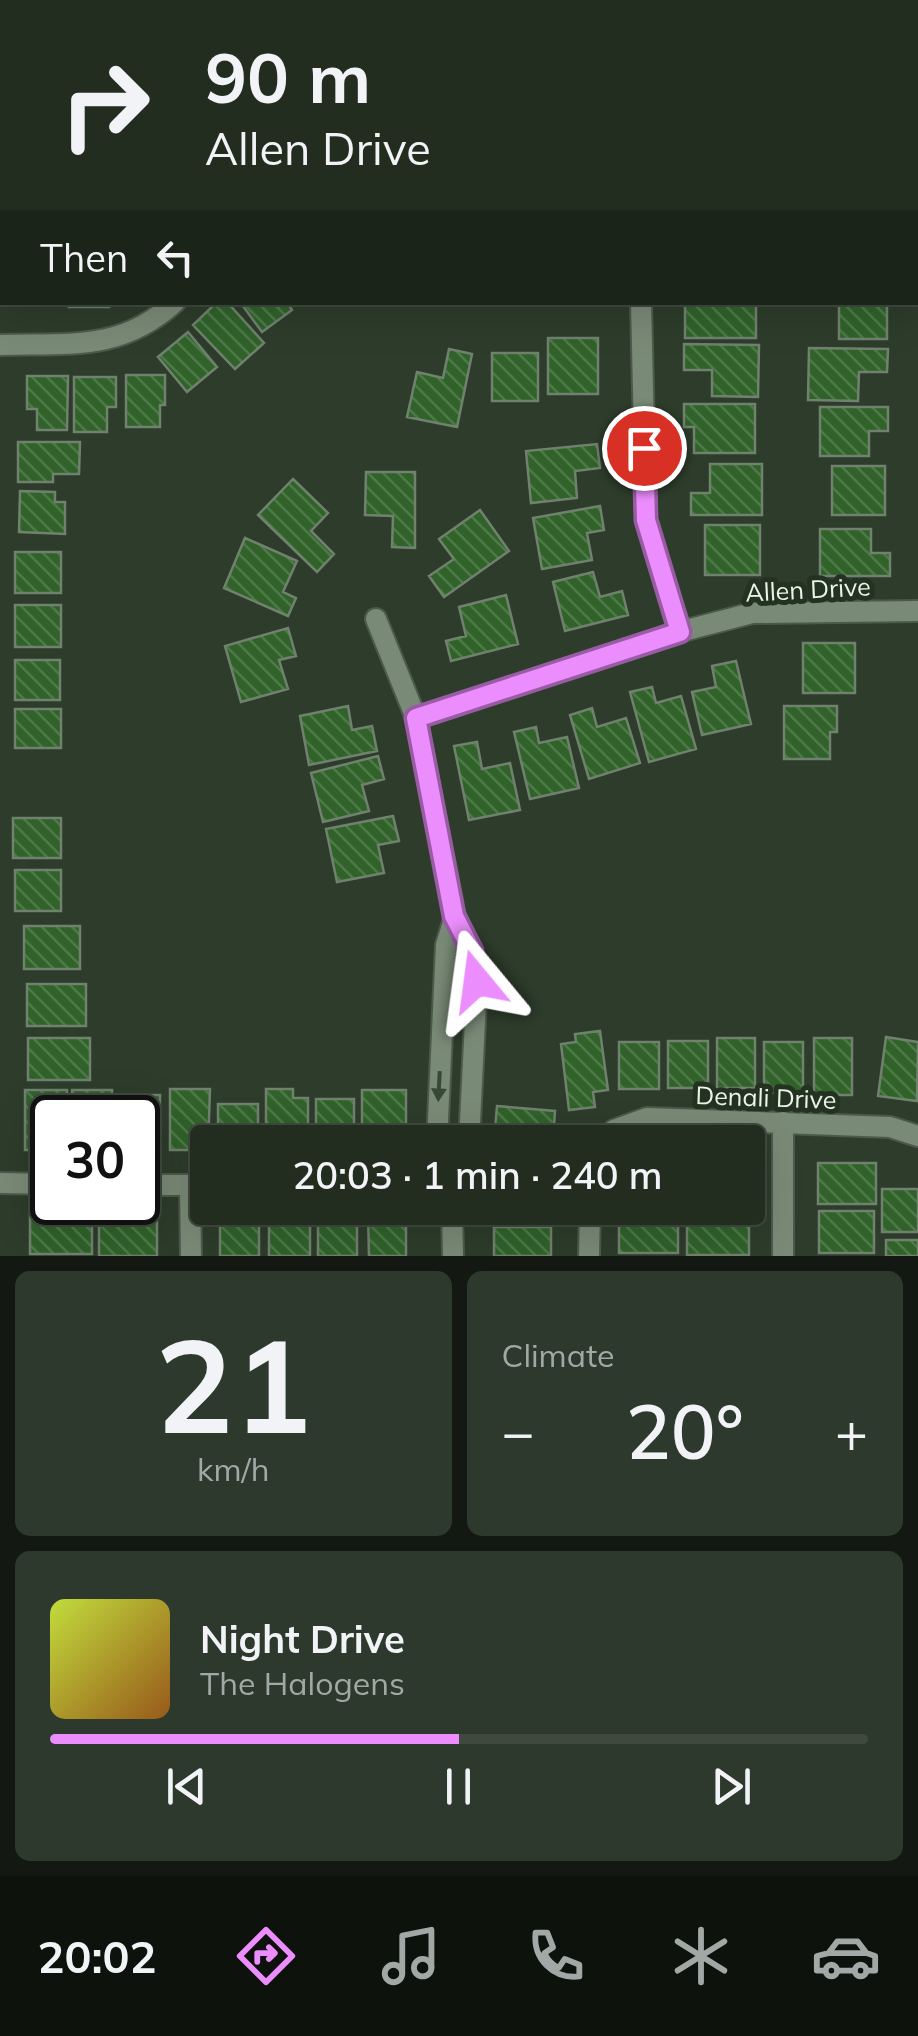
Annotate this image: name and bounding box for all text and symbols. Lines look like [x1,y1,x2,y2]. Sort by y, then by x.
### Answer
text: 90 m [205,33,371,121]
icon: right [40,40,170,170]
text: Allen Drive [205,120,431,176]
icon: left [148,230,203,285]
text: Then [40,234,128,282]
pin [602,406,687,491]
icon: arrive [617,421,672,476]
street label: Allen Drive [745,570,871,608]
position arrow [425,929,529,1033]
one-way arrow [431,1070,447,1102]
street label: Denali Drive [695,1079,837,1115]
speed limit sign: 30 [30,1095,160,1225]
text: 20:03 · 1 min · 240 m [292,1151,663,1199]
text: 21 [155,1302,311,1466]
text: Climate [502,1335,614,1375]
text: 20° [626,1384,744,1478]
text: − [502,1397,535,1466]
text: + [835,1397,868,1466]
text: km/h [197,1449,269,1489]
text: Night Drive [200,1615,405,1663]
text: The Halogens [200,1663,405,1703]
icon: previous [159,1759,214,1814]
icon: pause [431,1759,486,1814]
icon: next [704,1759,759,1814]
icon: directions [231,1921,301,1991]
icon: music [376,1921,446,1991]
icon: phone [521,1921,591,1991]
icon: climate [666,1921,736,1991]
icon: car [811,1921,881,1991]
text: 20:02 [37,1928,157,1984]

